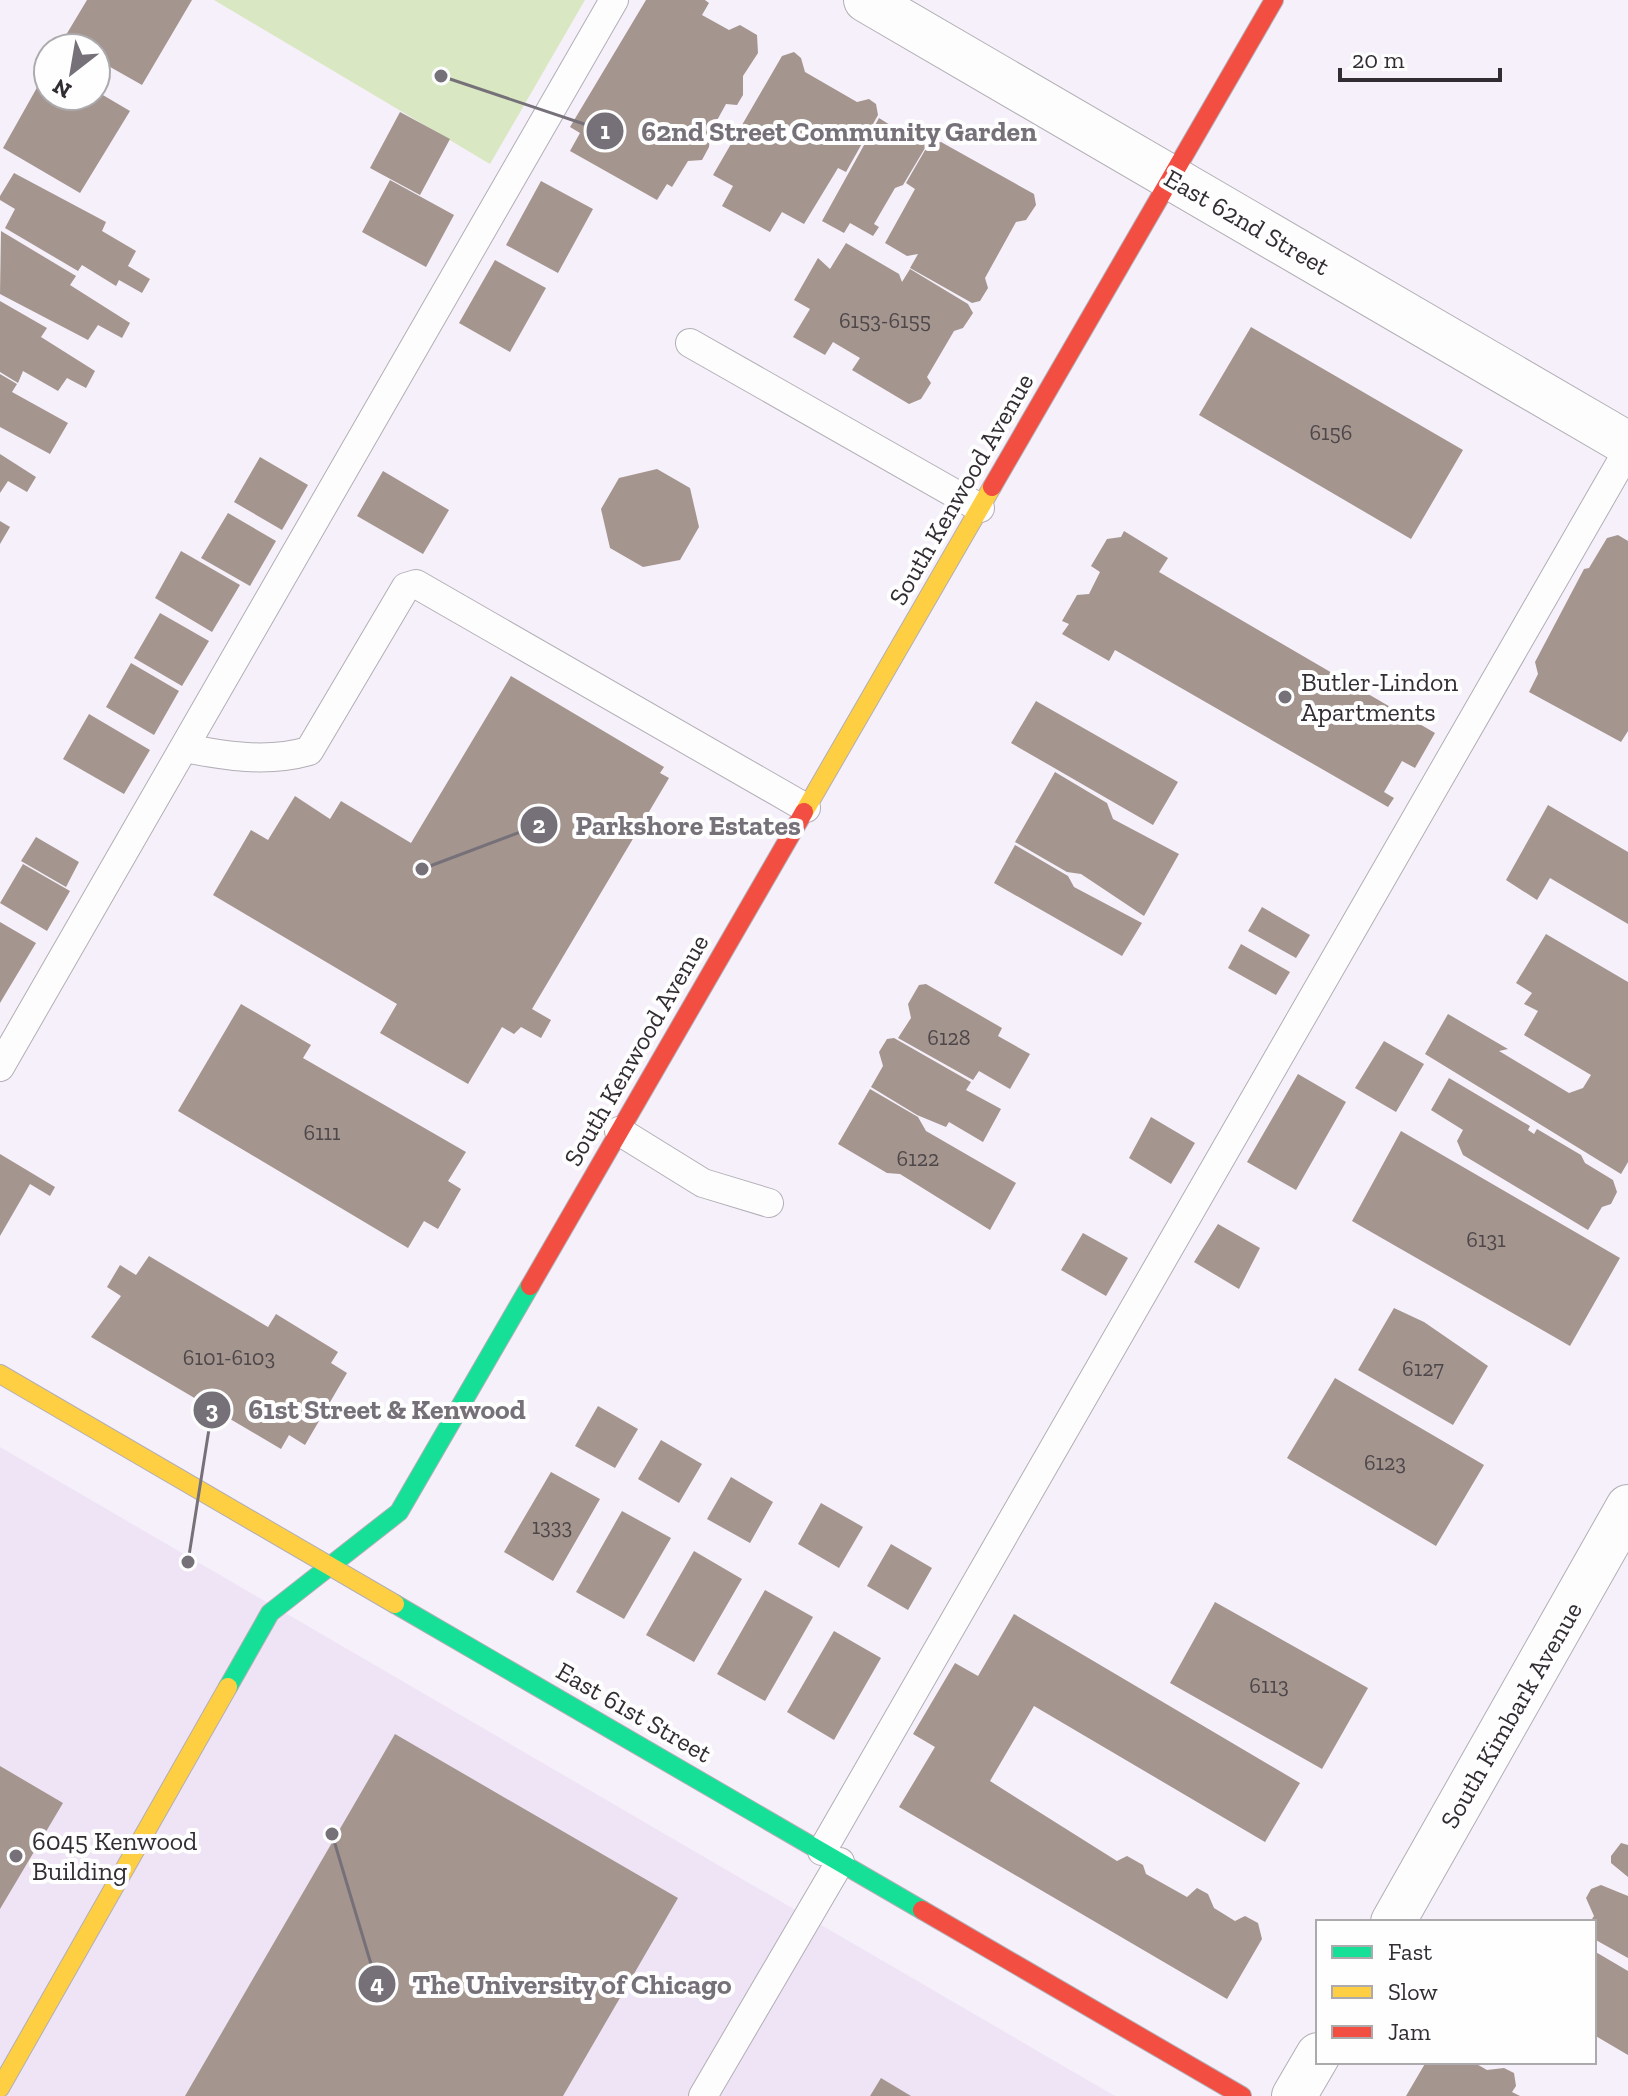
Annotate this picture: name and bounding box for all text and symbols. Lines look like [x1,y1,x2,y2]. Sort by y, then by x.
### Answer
north arrow [32,32,112,112]
scale bar [1340,32,1500,82]
text: 20 m [1352,45,1405,74]
text: N [48,73,76,105]
callout: 62nd Street Community Garden [585,105,1053,157]
text: 62nd Street Community Garden [641,115,1037,148]
text: 1 [600,116,610,145]
street label: East 62nd Street [1159,162,1336,282]
house number: 6153-6155 [839,307,931,334]
street label: South Kenwood Avenue [882,367,1040,611]
house number: 6156 [1309,419,1353,446]
place label: Butler-Lindon Apartments [1301,666,1458,728]
marker: Butler-Lindon Apartments [1276,688,1294,706]
callout: Parkshore Estates [519,799,816,851]
text: Parkshore Estates [575,809,801,842]
text: 2 [533,810,546,839]
street label: South Kenwood Avenue [557,928,715,1172]
house number: 6128 [927,1024,971,1051]
house number: 6111 [303,1119,341,1146]
house number: 6122 [897,1145,939,1172]
house number: 6131 [1466,1226,1506,1253]
house number: 6101-6103 [183,1344,275,1371]
house number: 6127 [1402,1355,1445,1382]
callout: 61st Street & Kenwood [192,1384,541,1436]
text: 61st Street & Kenwood [248,1393,526,1426]
text: 3 [206,1395,219,1424]
house number: 6123 [1364,1449,1406,1476]
house number: 1333 [532,1513,572,1540]
street label: South Kimbark Avenue [1433,1596,1589,1834]
street label: East 61st Street [551,1655,718,1770]
house number: 6113 [1249,1672,1289,1699]
place label: 6045 Kenwood Building [32,1825,197,1887]
marker: 6045 Kenwood Building [7,1847,25,1865]
legend [1316,1920,1596,2064]
text: Fast [1388,1937,1432,1966]
callout: The University of Chicago [357,1958,748,2010]
text: The University of Chicago [412,1968,732,2001]
text: 4 [370,1969,384,1998]
text: Slow [1388,1977,1438,2006]
text: Jam [1388,2017,1431,2046]

